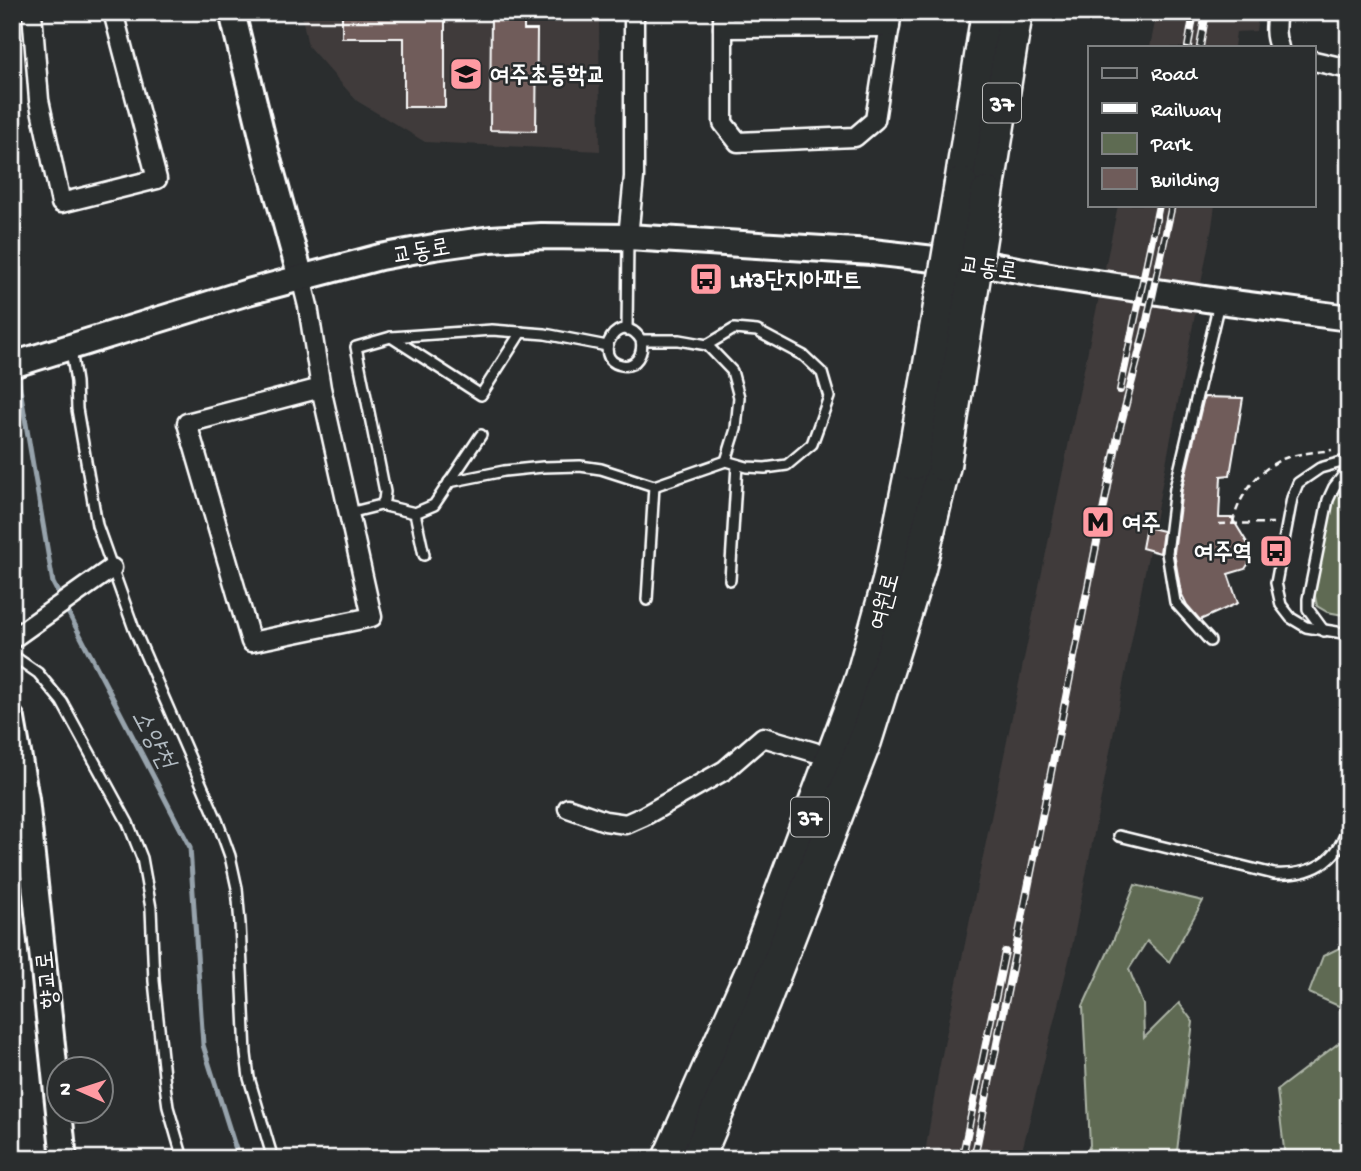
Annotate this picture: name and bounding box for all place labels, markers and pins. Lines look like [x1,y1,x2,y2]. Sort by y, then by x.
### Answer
school or university icon: 여주초등학교 [447,55,485,93]
place label: 여주초등학교 [490,63,606,92]
bus stop icon: LH3단지아파트 [687,260,725,298]
place label: LH3단지아파트 [730,268,862,297]
metro station icon: 여주 [1079,503,1117,541]
place label: 여주 [1122,511,1161,540]
bus stop icon: 여주역 [1257,532,1295,570]
place label: 여주역 [1194,540,1252,569]

